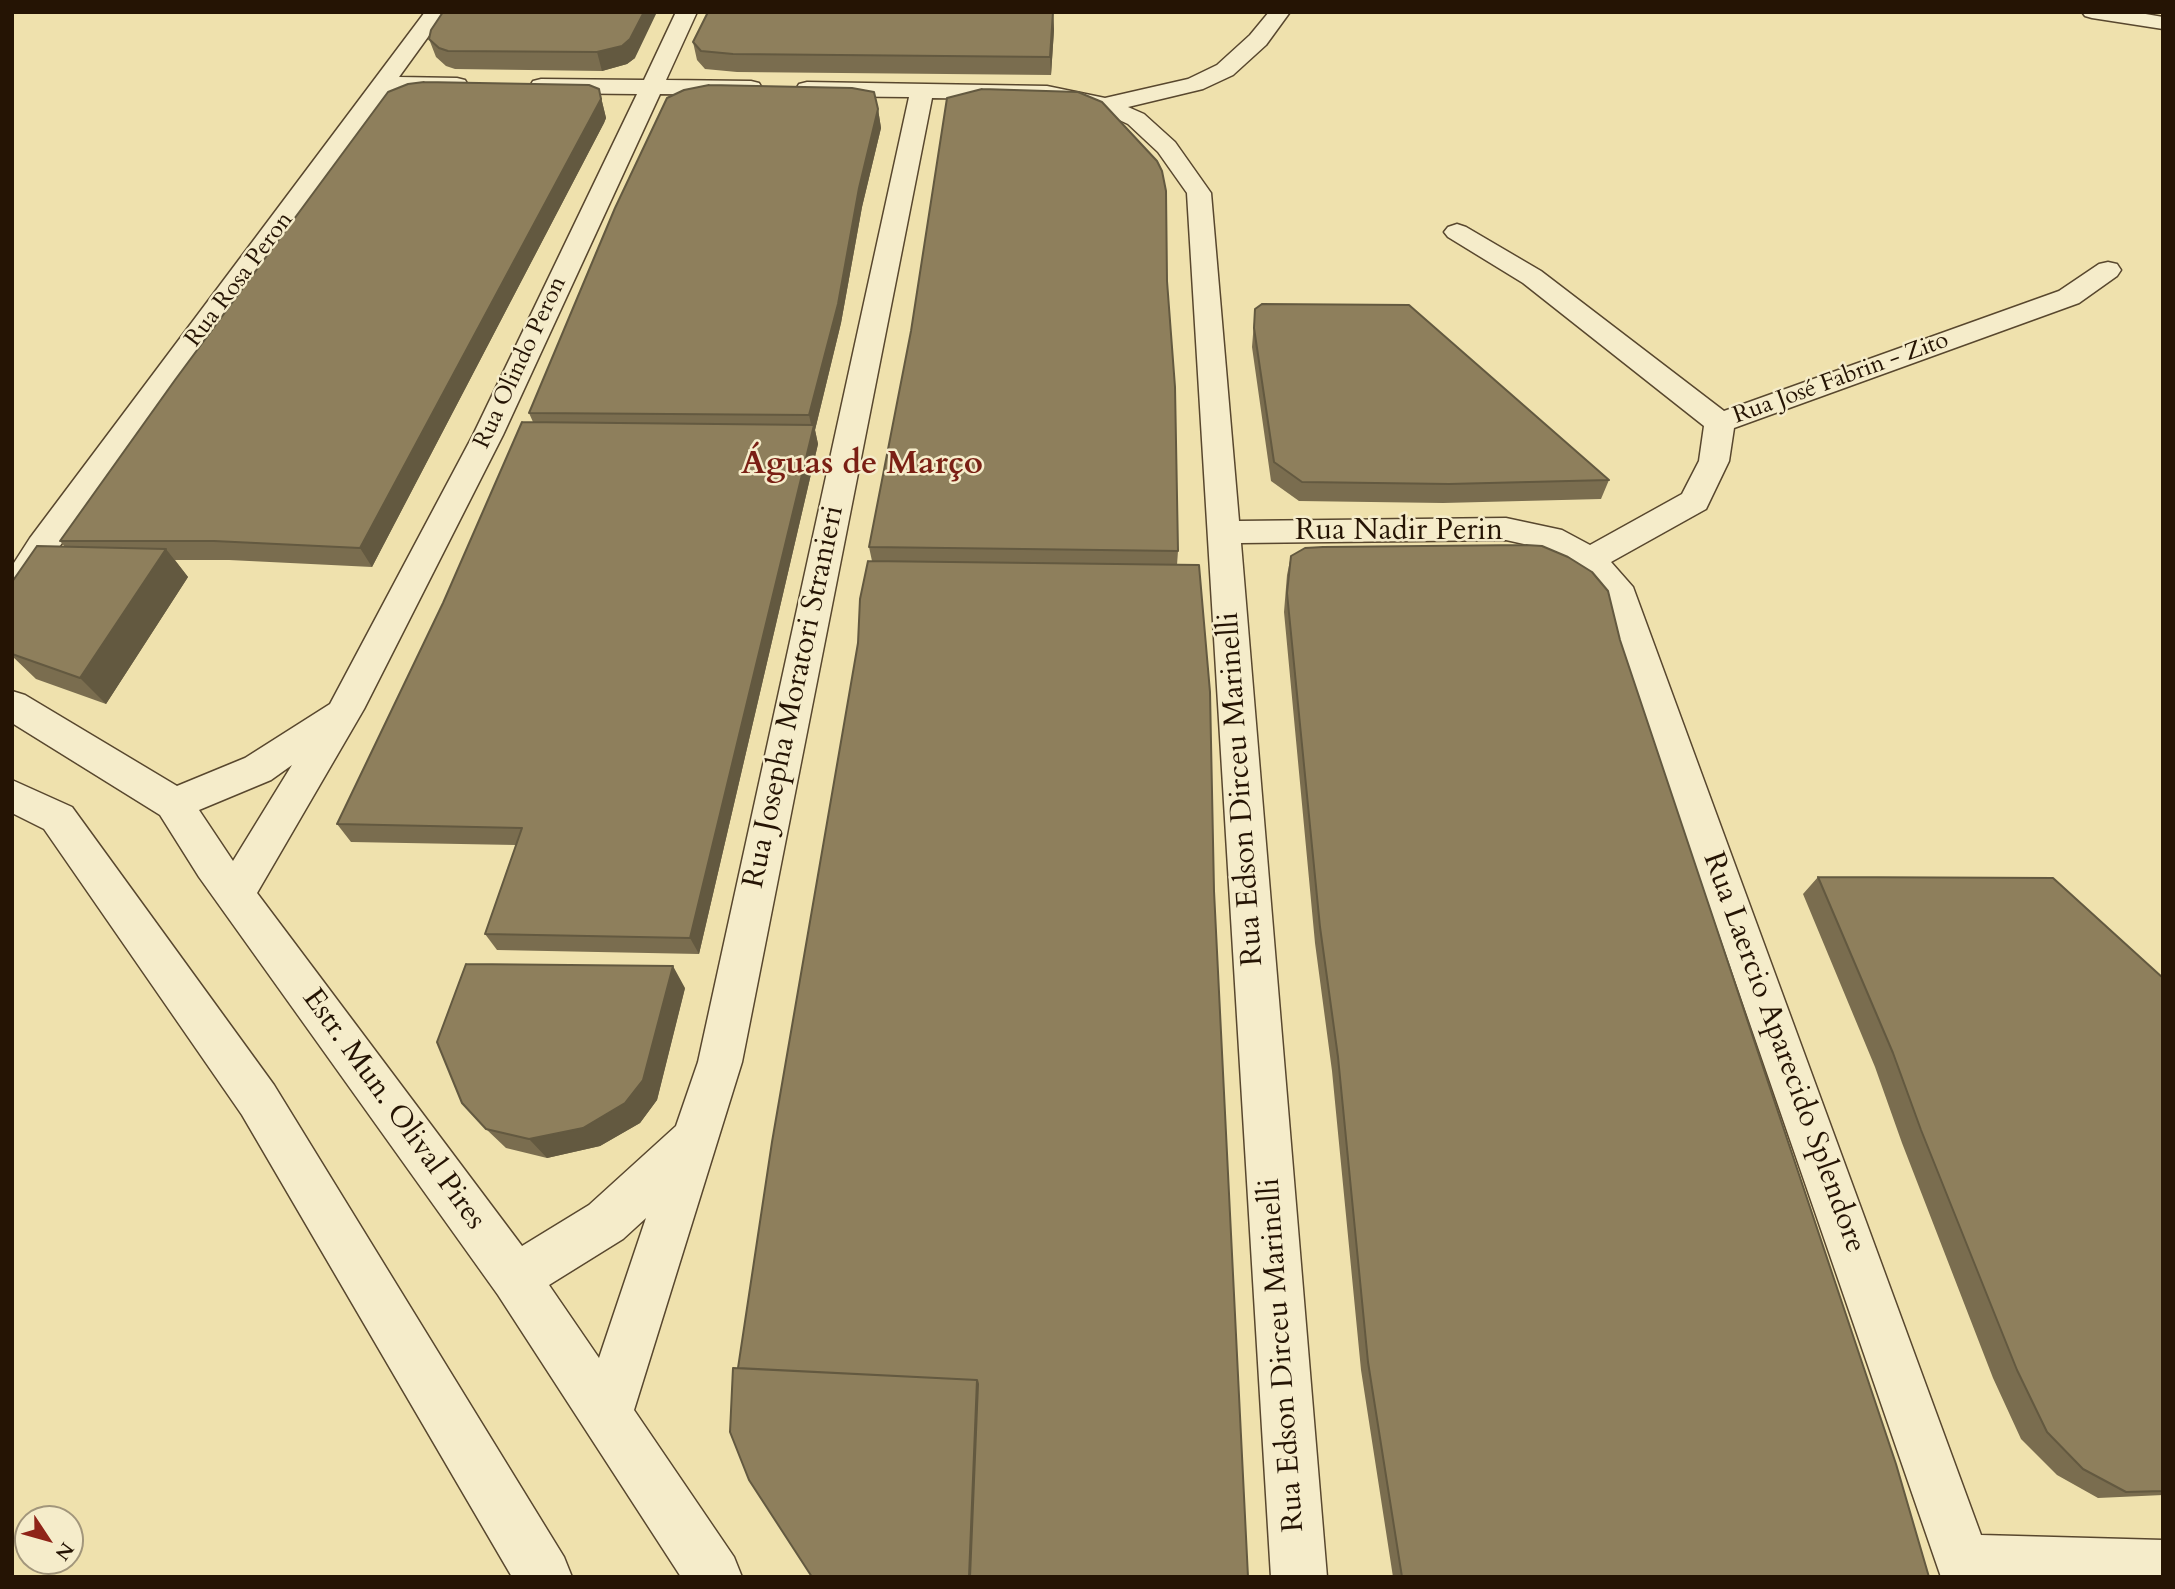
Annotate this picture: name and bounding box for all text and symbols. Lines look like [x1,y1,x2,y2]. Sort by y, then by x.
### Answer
street label: Rua Rosa Peron [180,207,300,353]
street label: Rua Olindo Peron [469,272,573,454]
street label: Rua José Fabrin - Zito [1729,327,1953,431]
district label: Águas de Março [741,445,983,485]
street label: Rua Josepha Moratori Stranieri [737,502,853,892]
street label: Rua Nadir Perin [1295,514,1503,550]
street label: Rua Edson Dirceu Marinelli [1212,611,1272,967]
street label: Rua Laercio Aparecido Splendore [1694,848,1872,1258]
street label: Estr. Mun. Olival Pires [294,983,492,1237]
street label: Rua Edson Dirceu Marinelli [1253,1177,1313,1533]
north arrow [14,1505,84,1575]
text: N [49,1537,80,1565]

